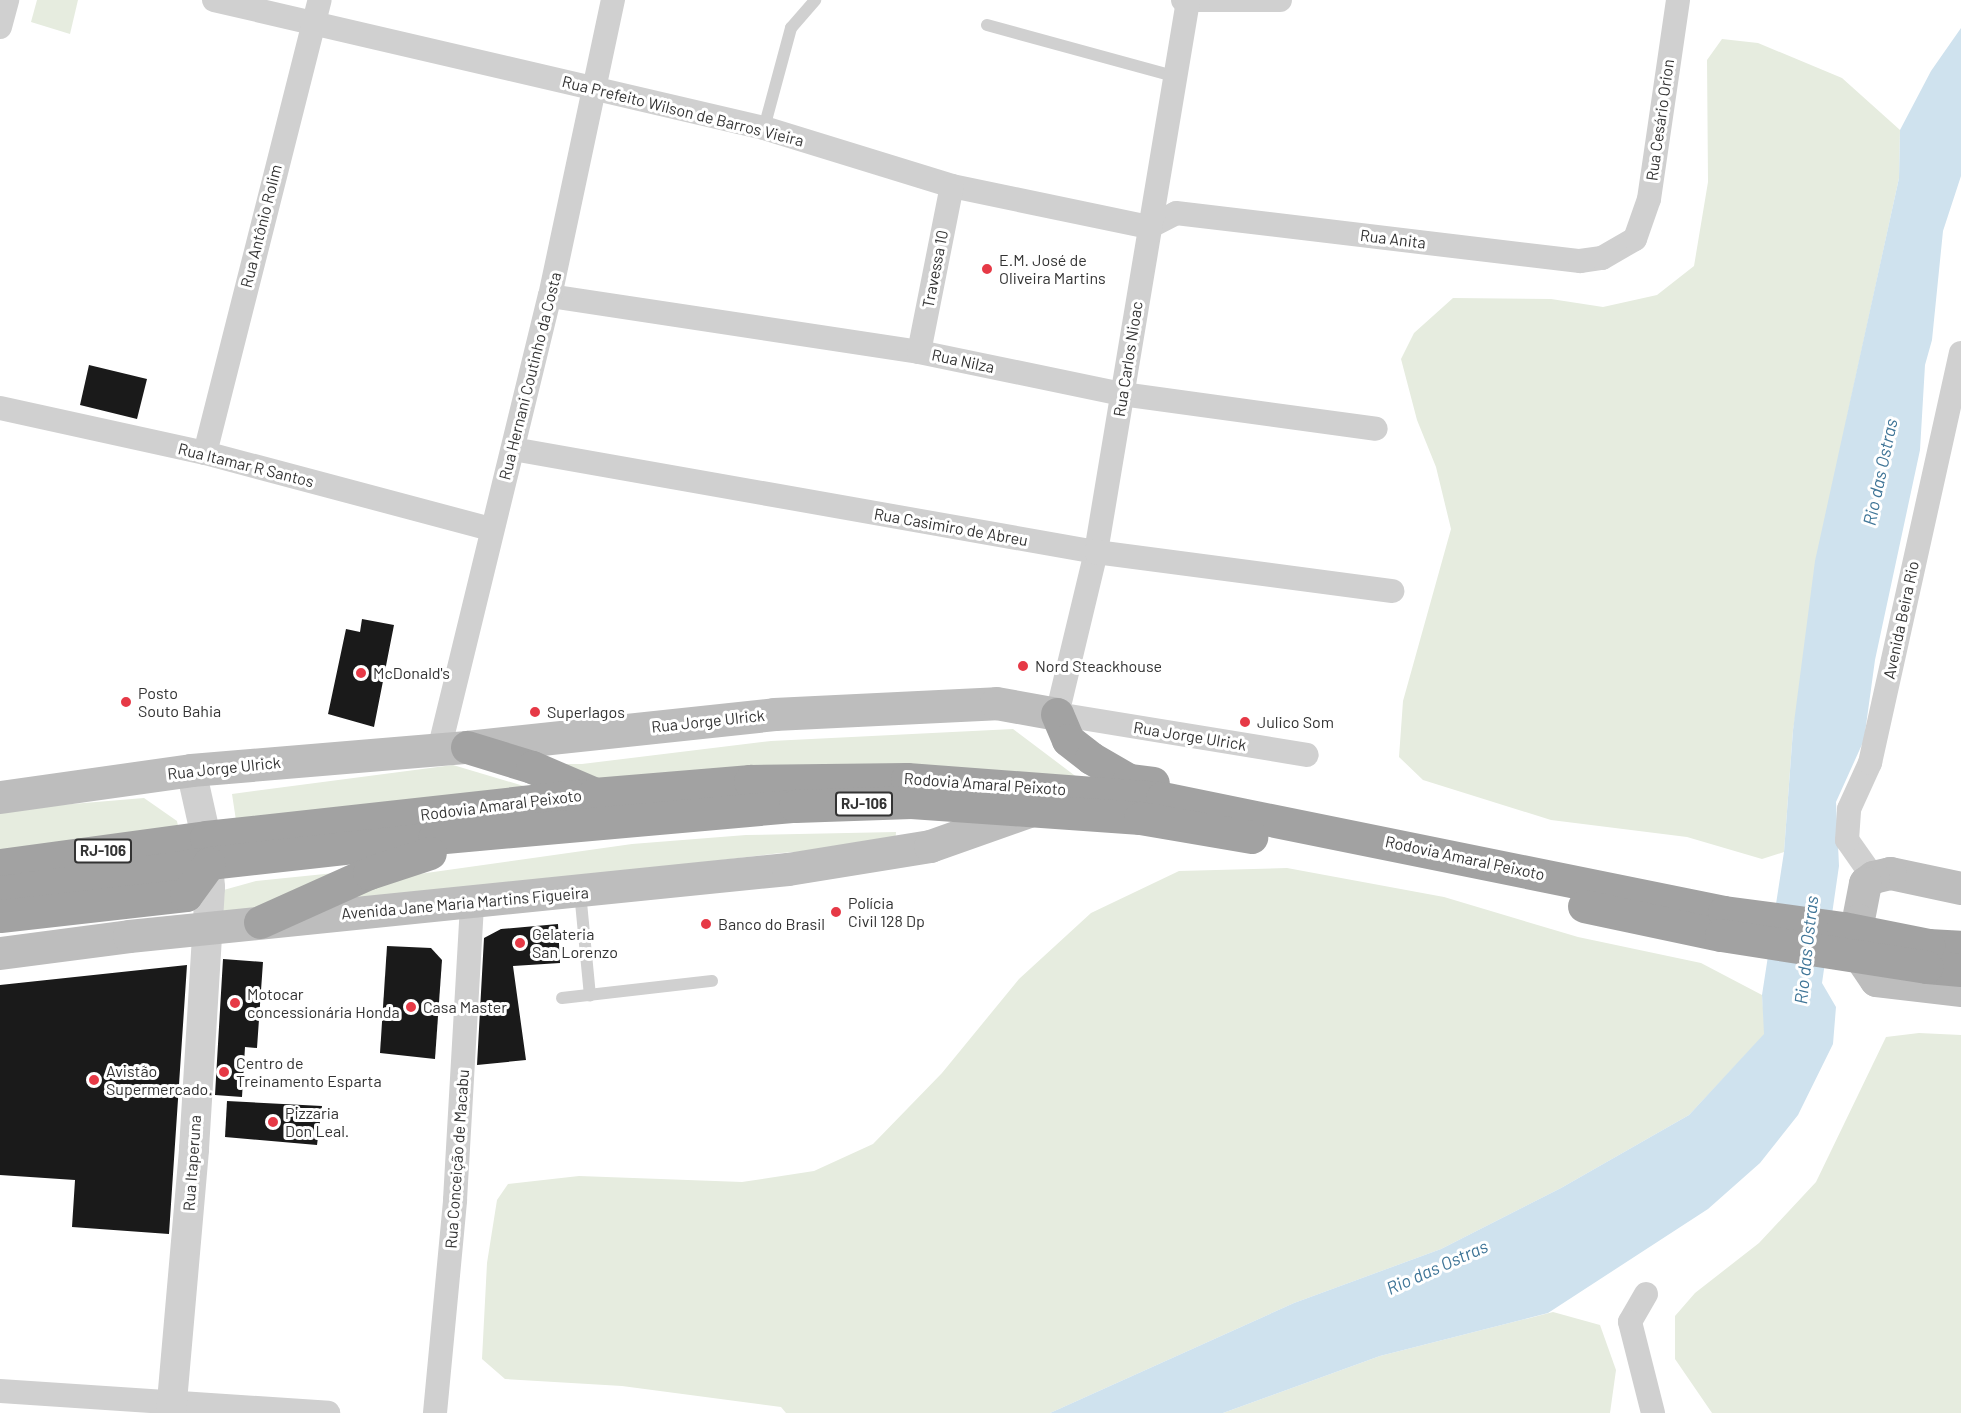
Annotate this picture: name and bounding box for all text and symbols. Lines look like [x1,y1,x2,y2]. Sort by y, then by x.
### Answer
street label: Rua Cesário Orion [1642,58,1678,182]
street label: Rua Prefeito Wilson de Barros Vieira [560,72,806,150]
street label: Rua Antônio Rolim [236,162,286,290]
street label: Rua Anita [1359,225,1427,253]
street label: Travessa 10 [918,228,952,310]
place label: E.M. José de Oliveira Martins [999,250,1106,288]
marker: E.M. José de Oliveira Martins [980,262,994,276]
street label: Rua Hernani Coutinho da Costa [495,270,565,482]
street label: Rua Carlos Nioac [1109,300,1147,418]
street label: Rua Nilza [930,345,996,377]
water label: Rio das Ostras [1858,417,1902,527]
street label: Rua Itamar R Santos [176,439,316,491]
street label: Rua Casimiro de Abreu [873,504,1029,550]
street label: Avenida Beira Rio [1879,559,1923,681]
place label: Nord Steackhouse [1035,656,1162,676]
marker: Nord Steackhouse [1016,659,1030,673]
place label: McDonald's [373,663,450,683]
marker: McDonald's [354,666,368,680]
place label: Posto Souto Bahia [138,683,221,721]
marker: Posto Souto Bahia [119,695,133,709]
place label: Superlagos [547,702,625,722]
marker: Superlagos [528,705,542,719]
street label: Rua Jorge Ulrick [650,705,766,737]
place label: Julico Som [1257,712,1334,732]
marker: Julico Som [1238,715,1252,729]
street label: Rua Jorge Ulrick [1132,718,1248,754]
street label: Rua Jorge Ulrick [166,752,282,784]
street label: Rodovia Amaral Peixoto [903,769,1067,799]
street label: Rodovia Amaral Peixoto [419,786,583,824]
road number: RJ-106 [834,792,894,816]
street label: Rodovia Amaral Peixoto [1383,832,1547,884]
road number: RJ-106 [73,839,133,863]
street label: Avenida Jane Maria Martins Figueira [340,883,590,923]
place label: Polícia Civil 128 Dp [848,893,925,931]
water label: Rio das Ostras [1790,895,1822,1005]
marker: Polícia Civil 128 Dp [829,905,843,919]
place label: Banco do Brasil [718,914,825,934]
marker: Banco do Brasil [699,917,713,931]
place label: Gelateria San Lorenzo [532,924,618,962]
marker: Gelateria San Lorenzo [513,936,527,950]
place label: Motocar concessionária Honda [247,984,400,1022]
marker: Motocar concessionária Honda [228,996,242,1010]
place label: Casa Master [423,997,507,1017]
marker: Casa Master [404,1000,418,1014]
place label: Centro de Treinamento Esparta [236,1053,382,1091]
place label: Avistão Supermercado. [106,1061,213,1099]
marker: Centro de Treinamento Esparta [217,1065,231,1079]
street label: Rua Conceição de Macabu [441,1069,473,1249]
marker: Avistão Supermercado. [87,1073,101,1087]
place label: Pizzaria Don Leal. [285,1103,349,1141]
street label: Rua Itaperuna [179,1114,205,1212]
marker: Pizzaria Don Leal. [266,1115,280,1129]
water label: Rio das Ostras [1383,1235,1491,1299]

